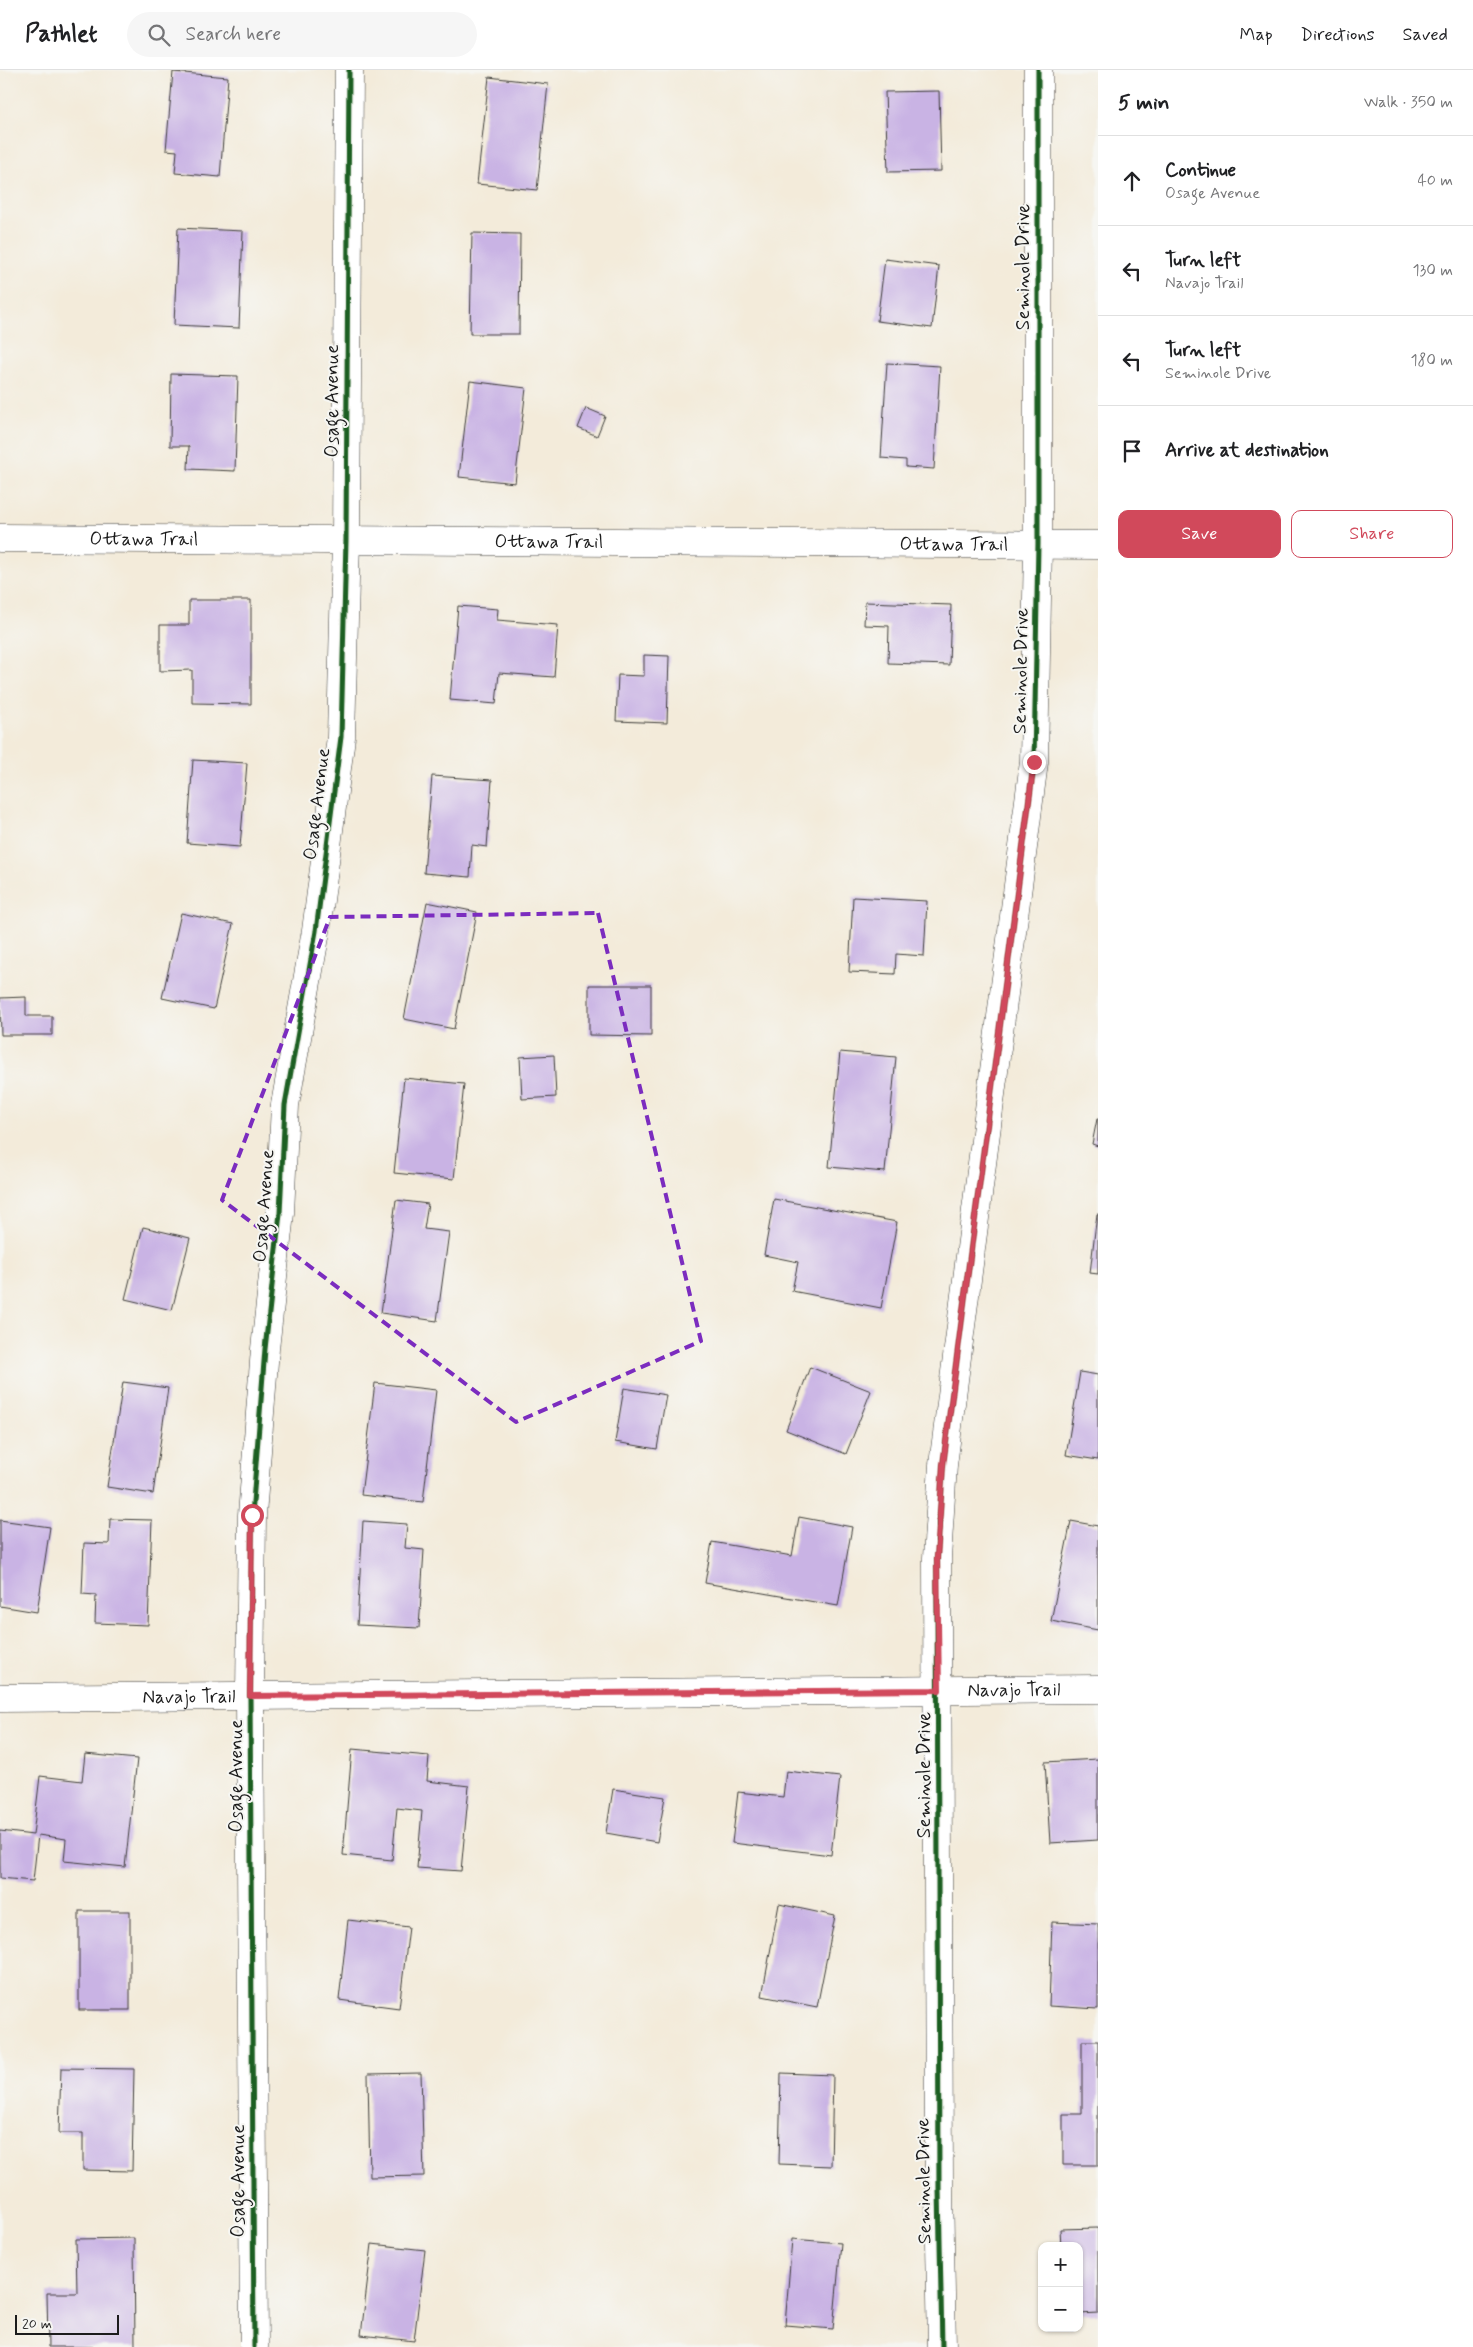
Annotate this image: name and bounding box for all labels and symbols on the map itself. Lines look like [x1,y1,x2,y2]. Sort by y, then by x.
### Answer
street label: Seminole Drive [1011,204,1036,330]
street label: Osage Avenue [320,345,348,457]
street label: Ottawa Trail [90,526,198,552]
street label: Ottawa Trail [495,529,603,554]
street label: Ottawa Trail [900,531,1008,557]
street label: Seminole Drive [1007,608,1035,734]
street label: Osage Avenue [298,746,339,862]
route end [1023,751,1046,774]
street label: Osage Avenue [248,1149,283,1263]
route start [241,1504,264,1527]
street label: Navajo Trail [967,1677,1061,1703]
street label: Navajo Trail [142,1684,236,1710]
street label: Seminole Drive [912,1712,937,1838]
street label: Osage Avenue [224,1720,252,1832]
street label: Seminole Drive [910,2118,938,2244]
street label: Osage Avenue [226,2125,254,2237]
scale bar [15,2312,119,2335]

